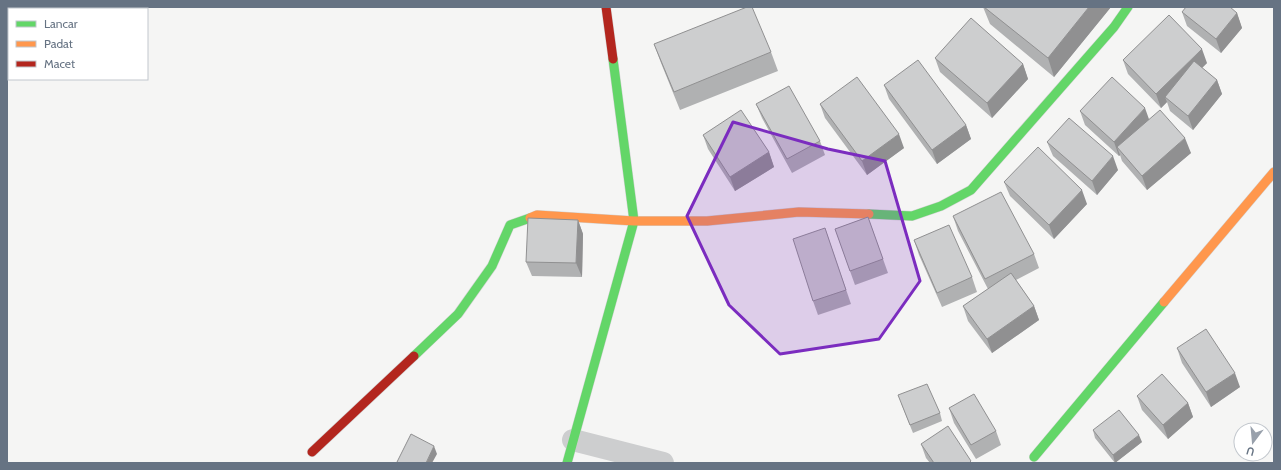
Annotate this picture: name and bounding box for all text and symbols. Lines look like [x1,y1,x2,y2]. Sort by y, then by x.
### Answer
legend [8,8,148,80]
text: Lancar [44,16,78,31]
text: Padat [44,36,73,51]
text: Macet [44,56,75,71]
north arrow [1233,422,1273,462]
text: U [1244,444,1256,459]

